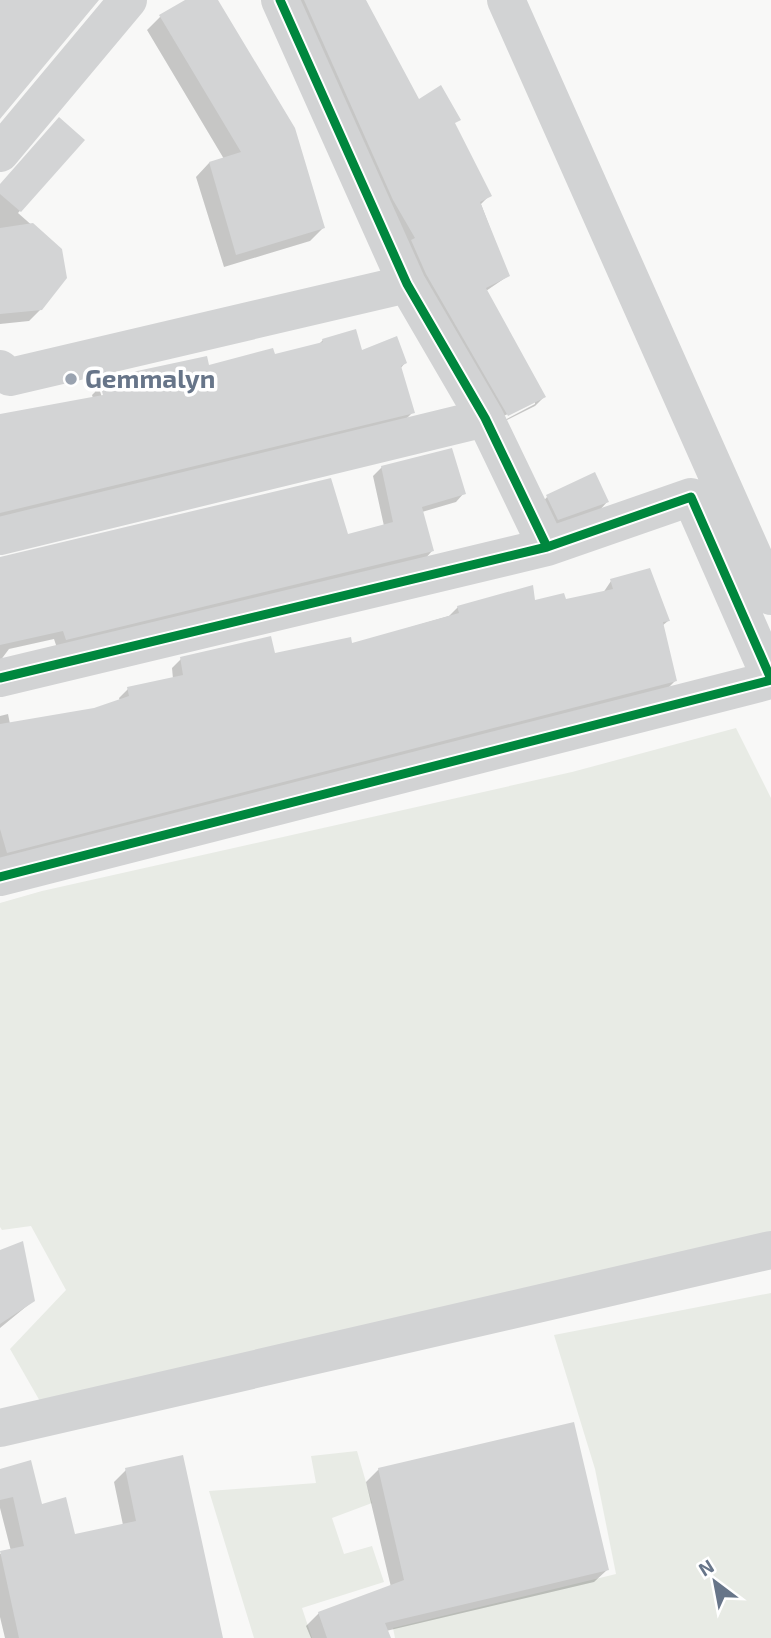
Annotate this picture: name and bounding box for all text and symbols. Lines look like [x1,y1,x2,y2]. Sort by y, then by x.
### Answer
place label: Gemmalyn [85,362,215,394]
marker: Gemmalyn [63,371,79,387]
north arrow [680,1547,750,1617]
text: N [694,1554,718,1581]

